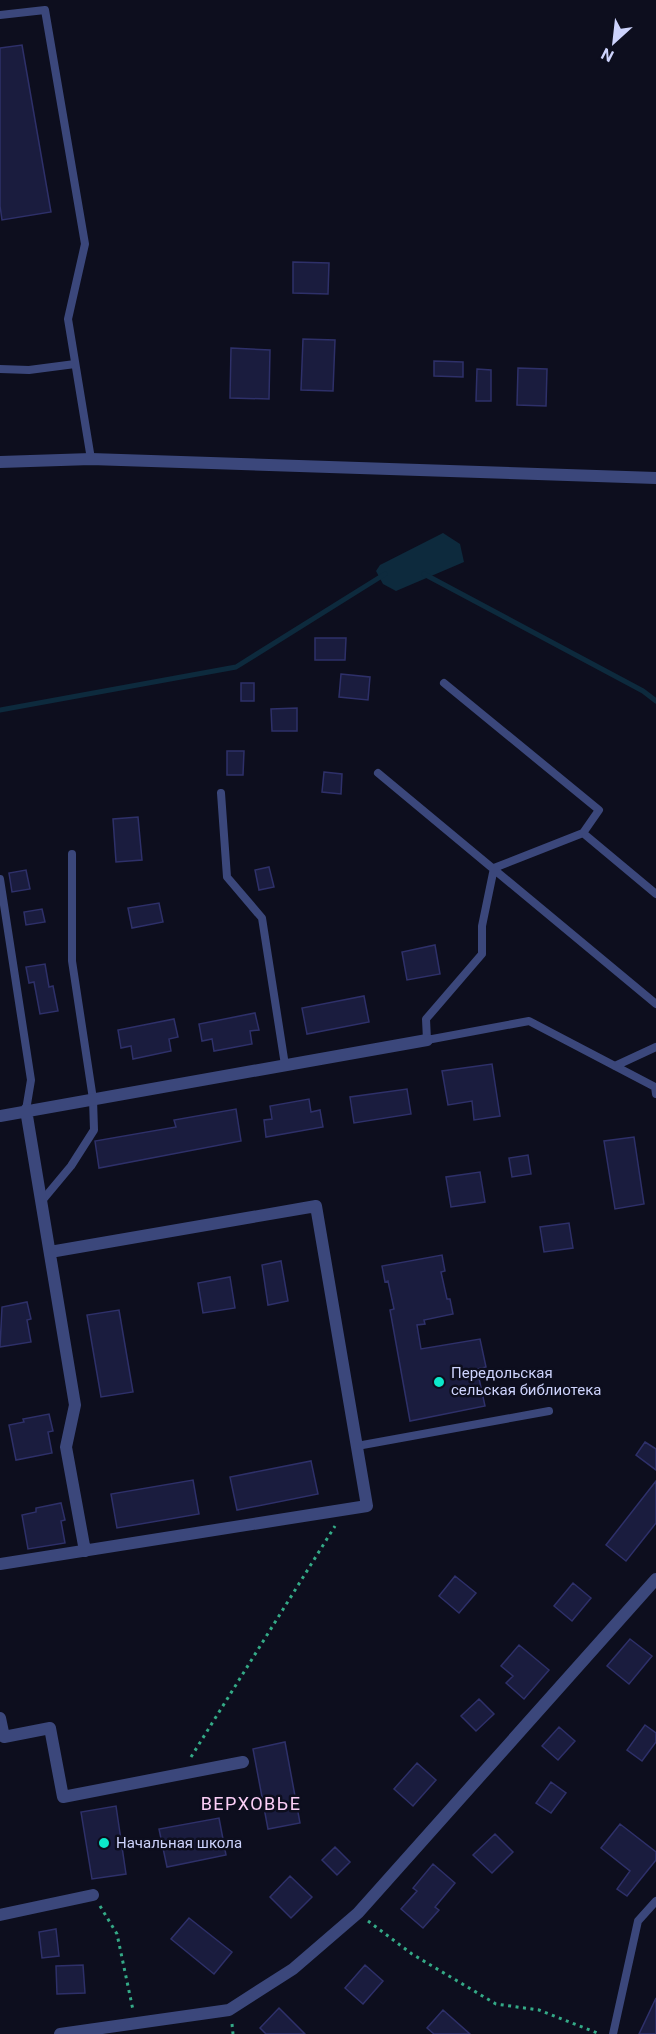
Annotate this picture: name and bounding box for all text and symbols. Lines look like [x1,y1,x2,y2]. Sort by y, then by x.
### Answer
north arrow [584,12,644,72]
text: N [598,44,617,66]
place label: Передольская сельская библиотека [451,1364,601,1399]
marker: Передольская сельская библиотека [432,1375,446,1389]
district label: ВЕРХОВЬЕ [201,1793,301,1814]
place label: Начальная школа [116,1834,242,1852]
marker: Начальная школа [97,1836,111,1850]

